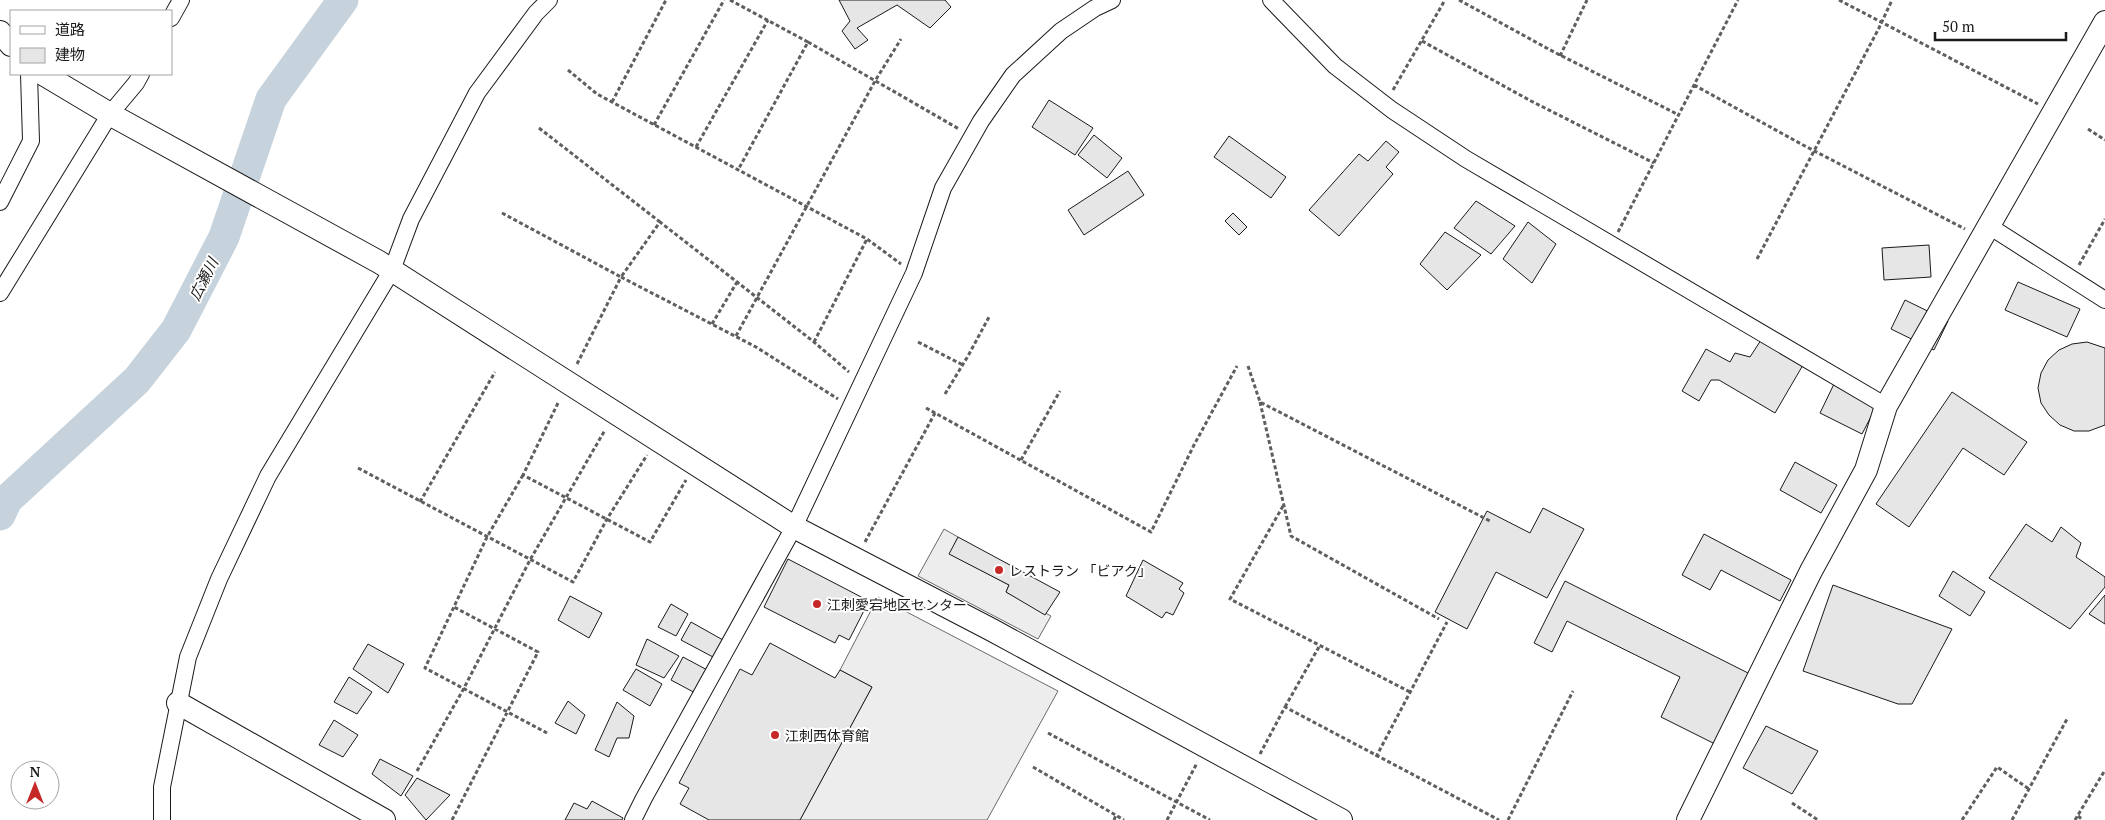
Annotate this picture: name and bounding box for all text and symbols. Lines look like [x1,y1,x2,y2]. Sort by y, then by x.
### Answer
legend [10,10,172,75]
scale bar [1935,10,2066,42]
text: 50 m [1942,16,1975,36]
text: 道路 [55,19,85,39]
text: 建物 [55,44,85,64]
water label: 広瀬川 [184,253,223,304]
place label: レストラン 「ビアク」 [1009,561,1152,580]
marker: レストラン 「ビアク」 [993,564,1005,576]
place label: 江刺愛宕地区センター [827,595,967,614]
marker: 江刺愛宕地区センター [811,598,823,610]
place label: 江刺西体育館 [785,726,869,745]
marker: 江刺西体育館 [769,729,781,741]
north arrow [10,760,60,810]
text: N [30,762,41,781]

